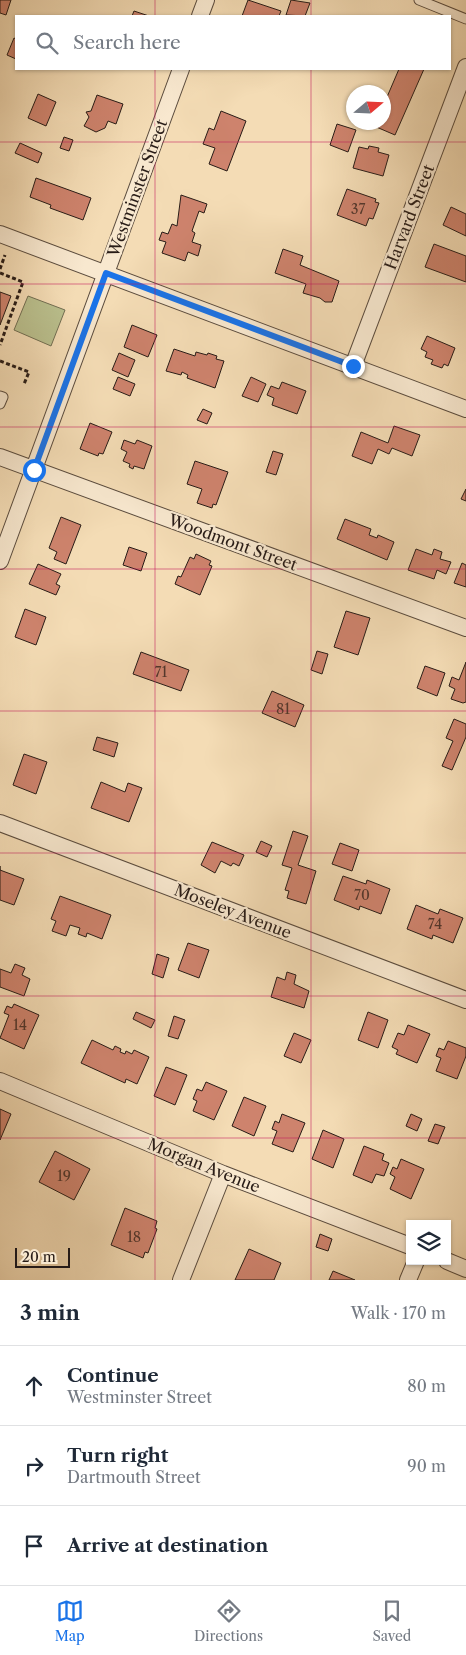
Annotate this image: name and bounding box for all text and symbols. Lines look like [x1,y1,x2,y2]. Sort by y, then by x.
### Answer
search box [15,15,451,70]
icon: search [33,29,61,57]
text: Search here [73,31,181,54]
north arrow [346,85,391,130]
street label: Westminster Street [102,116,171,260]
street label: Harvard Street [380,161,438,273]
house number: 37 [351,200,365,218]
route end [342,355,365,378]
route start [23,459,46,482]
street label: Woodmont Street [165,509,300,575]
house number: 71 [155,663,167,681]
house number: 81 [276,700,290,718]
street label: Moseley Avenue [172,879,294,943]
house number: 70 [354,886,370,904]
house number: 74 [428,915,442,933]
house number: 14 [13,1016,27,1034]
street label: Morgan Avenue [145,1133,263,1197]
house number: 19 [57,1167,71,1185]
map controls [406,1220,451,1265]
button: layers [406,1220,451,1265]
house number: 18 [127,1228,141,1246]
scale bar [15,1245,70,1268]
text: 20 m [22,1248,56,1266]
text: 3 min [20,1300,80,1325]
text: Walk · 170 m [351,1303,446,1323]
text: Continue [67,1364,159,1387]
icon: ahead [20,1372,48,1400]
text: 80 m [407,1376,446,1396]
text: Westminster Street [67,1387,212,1407]
text: Turn right [67,1444,168,1467]
icon: right [20,1452,48,1480]
text: 90 m [407,1456,446,1476]
text: Dartmouth Street [67,1467,201,1487]
icon: arrive [20,1532,48,1560]
text: Arrive at destination [67,1534,268,1557]
tab: Map [55,1597,85,1645]
tab: Directions [194,1597,263,1645]
tab: Saved [372,1597,411,1645]

